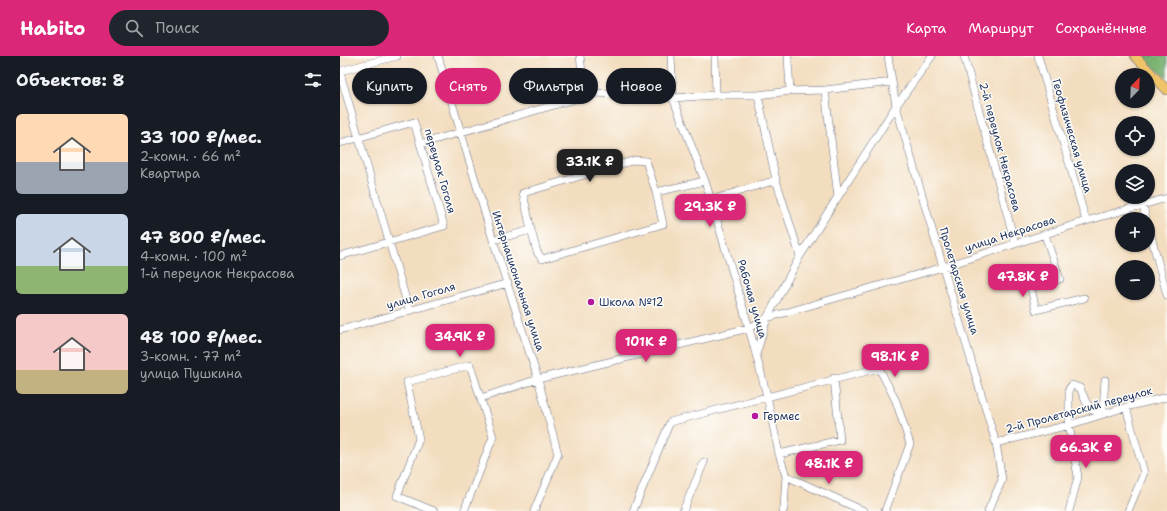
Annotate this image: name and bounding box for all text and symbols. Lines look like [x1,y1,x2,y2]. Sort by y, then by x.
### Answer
search box [109,10,389,46]
text: Habito [20,16,85,41]
icon: search [123,17,145,39]
text: Поиск [155,18,199,38]
text: Карта [906,19,946,37]
text: Маршрут [968,19,1034,37]
text: Сохранённые [1056,19,1147,37]
chip: Купить [352,68,427,104]
chip: Снять [435,68,501,104]
chip: Фильтры [509,68,598,104]
chip: Новое [606,68,676,104]
north arrow [1115,68,1155,108]
map controls [1115,68,1155,300]
text: Объектов: 8 [16,69,125,91]
icon: filters [302,69,324,91]
street label: Геофизическая улица [1049,77,1096,195]
street label: 2-й переулок Некрасова [976,81,1025,213]
button: locate [1115,116,1155,156]
text: 33 100 ₽/мес. [140,126,262,148]
street label: переулок Гоголя [421,127,459,215]
icon: home [48,130,96,178]
text: 2-комн. · 66 m² [140,148,241,165]
pin: 33.1K ₽ [553,149,627,183]
text: 33.1K ₽ [566,153,614,170]
button: layers [1115,164,1155,204]
text: Квартира [140,165,200,182]
pin: 29.3K ₽ [673,194,747,228]
text: 29.3K ₽ [684,198,736,215]
street label: Интернациональная улица [488,209,548,353]
street label: улица Некрасова [963,212,1057,256]
button: + [1115,212,1155,252]
text: 47 800 ₽/мес. [140,226,266,248]
street label: Пролетарская улица [936,226,982,336]
icon: home [48,230,96,278]
text: 4-комн. · 100 m² [140,248,247,265]
street label: Рабочая улица [734,258,770,340]
button: − [1115,260,1155,300]
pin: 47.8K ₽ [986,264,1060,298]
text: 1-й переулок Некрасова [140,265,294,282]
text: 47.8K ₽ [997,268,1049,285]
street label: улица Гоголя [385,279,457,313]
place label: Школа №12 [599,295,663,310]
marker: Школа №12 [586,297,596,307]
pin: 34.9K ₽ [423,324,497,358]
text: 48 100 ₽/мес. [140,326,262,348]
text: 34.9K ₽ [435,328,486,345]
pin: 101K ₽ [613,329,679,363]
icon: home [48,330,96,378]
text: 101K ₽ [625,333,667,350]
pin: 98.1K ₽ [858,344,932,378]
text: 3-комн. · 77 m² [140,348,241,365]
text: 98.1K ₽ [871,348,919,365]
text: улица Пушкина [140,365,242,382]
street label: 2-й Пролетарский переулок [1004,383,1154,437]
place label: Гермес [763,409,800,424]
marker: Гермес [750,411,760,421]
pin: 66.3K ₽ [1049,435,1123,469]
text: 66.3K ₽ [1059,439,1113,456]
pin: 48.1K ₽ [792,451,866,485]
text: 48.1K ₽ [805,455,853,472]

